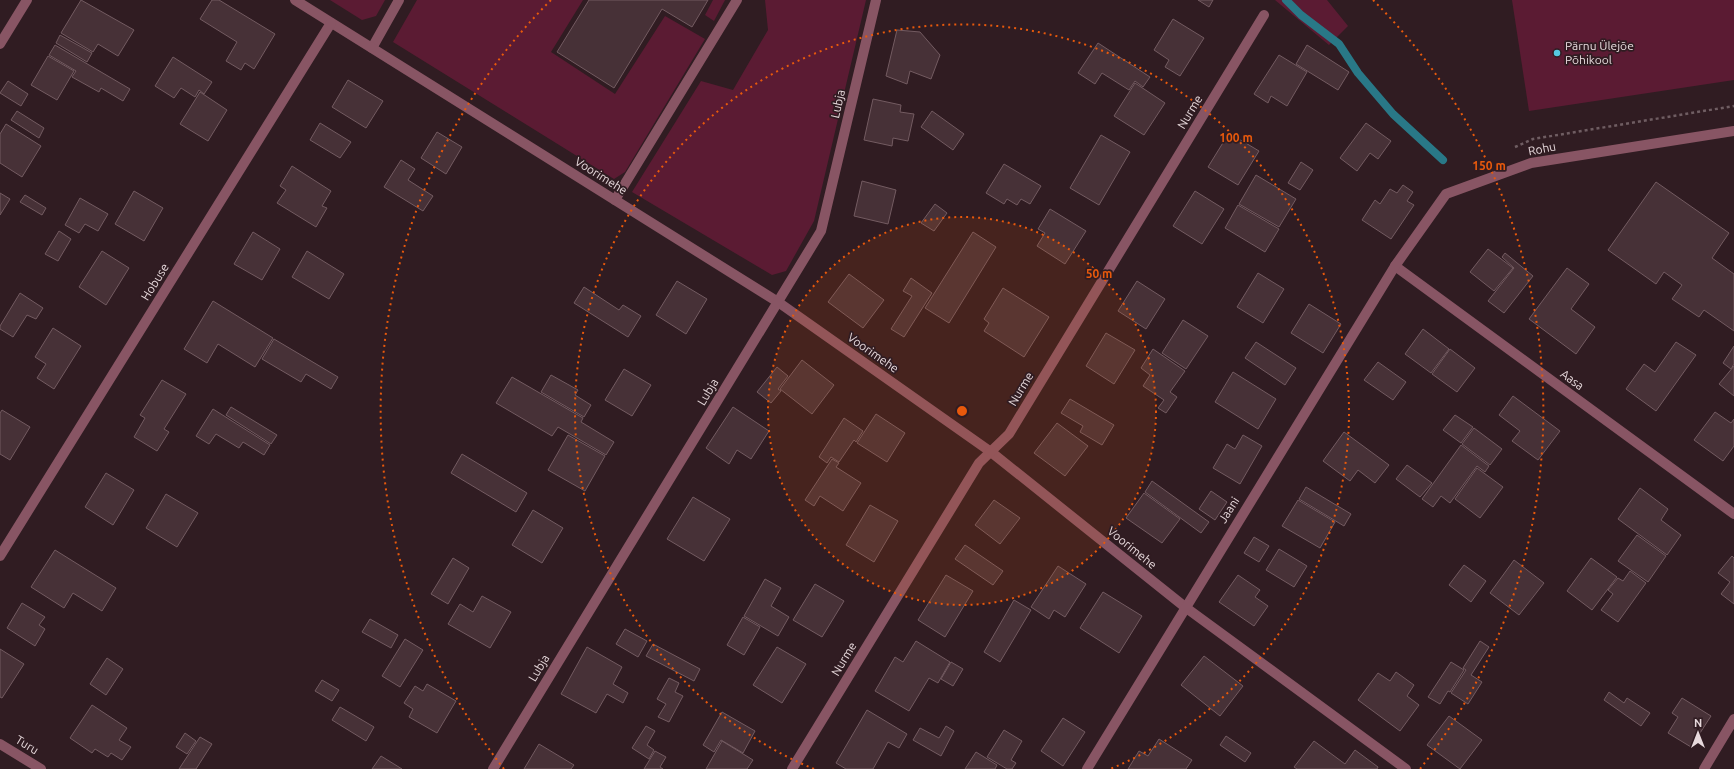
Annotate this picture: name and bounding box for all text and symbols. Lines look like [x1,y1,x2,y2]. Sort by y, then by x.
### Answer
place label: Pärnu Ülejõe Põhikool [1565,39,1634,66]
marker: Pärnu Ülejõe Põhikool [1552,48,1562,58]
street label: Lubja [828,88,847,120]
street label: Nurme [1174,93,1205,131]
text: 100 m [1219,131,1253,144]
street label: Rohu [1527,139,1557,158]
street label: Voorimehe [573,154,630,197]
text: 150 m [1472,159,1506,172]
street label: Hobuse [138,261,171,303]
text: 50 m [1086,267,1112,280]
street label: Voorimehe [845,330,901,375]
street label: Aasa [1558,367,1586,392]
street label: Nurme [1005,370,1036,408]
street label: Lubja [695,376,721,408]
centre of rings [955,404,969,418]
street label: Jaani [1216,494,1242,525]
street label: Voorimehe [1105,524,1159,571]
street label: Nurme [828,640,859,678]
street label: Lubja [526,652,552,684]
north arrow [1678,713,1718,753]
text: N [1694,717,1702,729]
street label: Turu [13,733,41,756]

